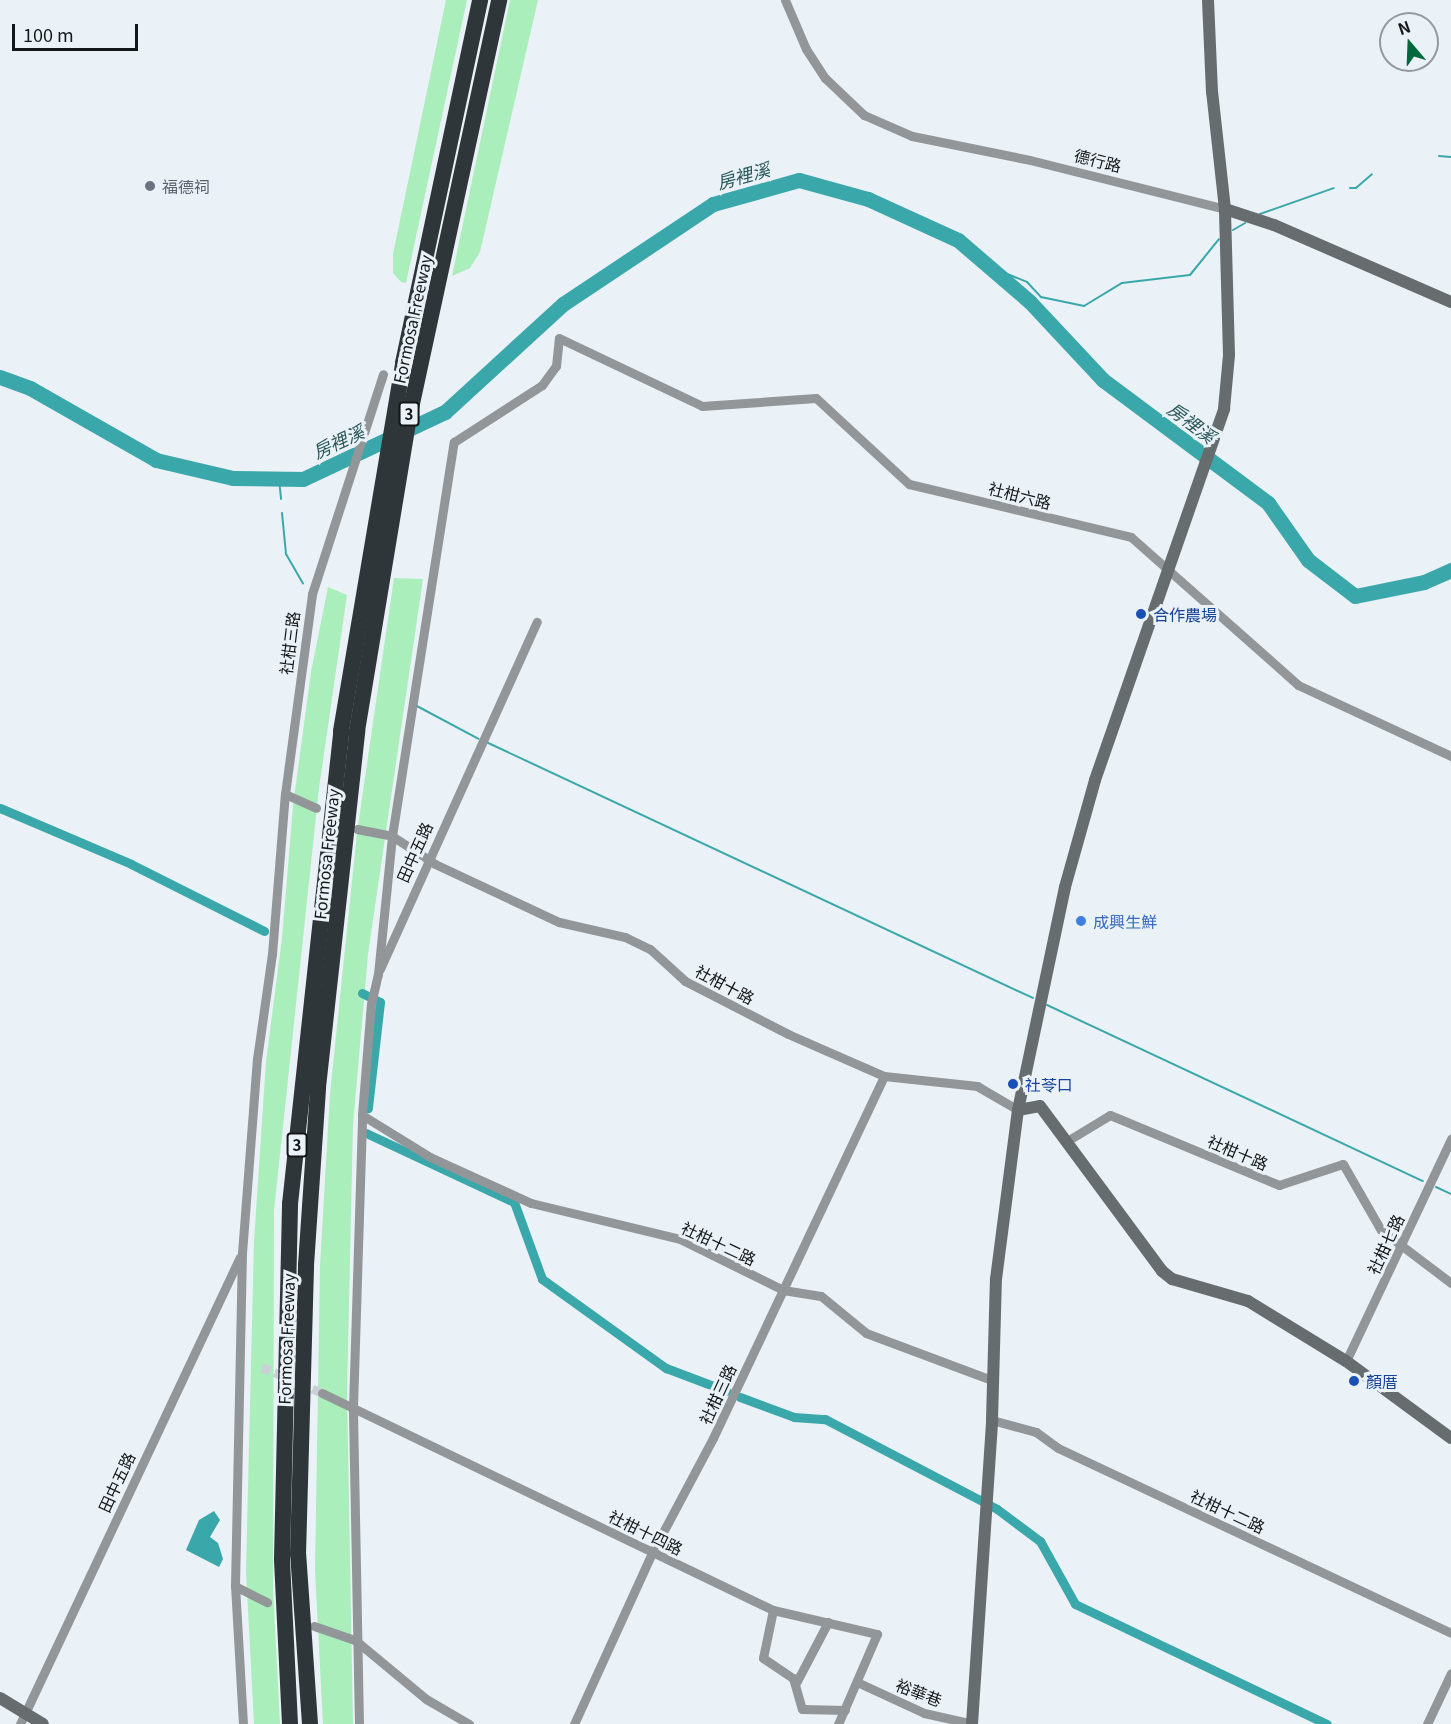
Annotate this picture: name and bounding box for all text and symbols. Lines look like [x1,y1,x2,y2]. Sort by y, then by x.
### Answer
scale bar [15,12,141,50]
north arrow [1379,12,1439,72]
text: N [1394,14,1413,40]
text: 100 m [23,21,74,47]
street label: 德行路 [1072,145,1124,175]
water label: 房裡溪 [714,158,772,192]
place label: 福德祠 [162,176,210,196]
marker: 福德祠 [143,179,157,193]
street label: Formosa Freeway [389,253,435,385]
water label: 房裡溪 [1164,397,1220,447]
road number: 3 [398,402,420,426]
water label: 房裡溪 [309,420,367,462]
street label: 社柑六路 [987,478,1053,512]
place label: 合作農場 [1153,604,1217,624]
marker: 合作農場 [1134,607,1148,621]
street label: 社柑三路 [276,610,302,676]
street label: Formosa Freeway [310,788,342,920]
street label: 田中五路 [392,819,436,885]
place label: 成興生鮮 [1093,911,1157,931]
marker: 成興生鮮 [1074,914,1088,928]
street label: 社柑十路 [692,961,758,1007]
place label: 社苓口 [1025,1074,1073,1094]
marker: 社苓口 [1006,1077,1020,1091]
street label: 社柑十路 [1205,1131,1271,1173]
road number: 3 [286,1133,308,1157]
street label: 社柑七路 [1363,1211,1407,1277]
street label: 社柑十二路 [679,1217,759,1269]
street label: Formosa Freeway [274,1273,298,1405]
street label: 社柑三路 [695,1361,739,1427]
place label: 顏厝 [1366,1371,1398,1391]
marker: 顏厝 [1347,1374,1361,1388]
street label: 田中五路 [94,1449,138,1515]
street label: 社柑十二路 [1188,1485,1268,1537]
street label: 社柑十四路 [606,1506,686,1558]
street label: 裕華巷 [893,1674,945,1710]

